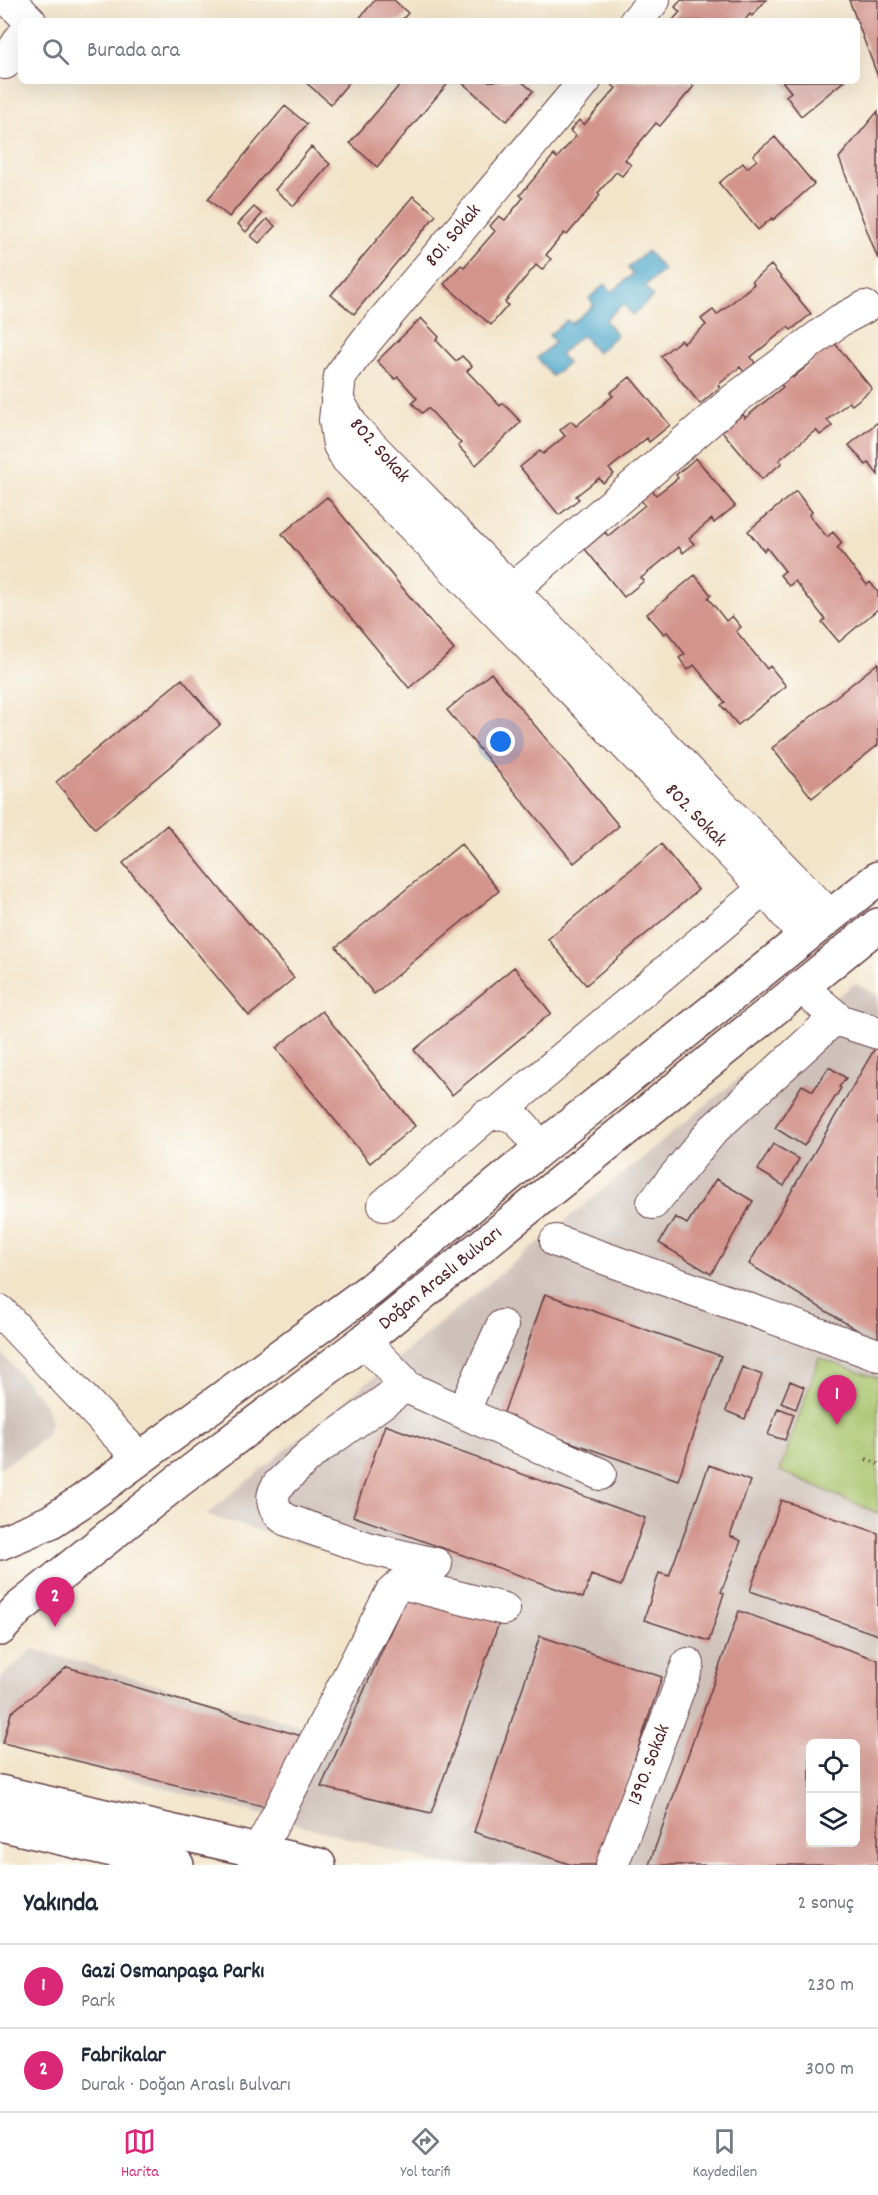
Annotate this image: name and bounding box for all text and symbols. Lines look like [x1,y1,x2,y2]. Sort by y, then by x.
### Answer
search box [18,18,860,84]
icon: search [39,35,72,68]
text: Burada ara [87,36,180,67]
street label: 801. Sokak [419,198,489,274]
street label: 802. Sokak [342,412,416,490]
your location [486,727,515,756]
street label: 802. Sokak [657,778,733,854]
street label: Doğan Araslı Bulvarı [373,1220,509,1338]
pin: 1 [818,1376,856,1425]
pin: 2 [36,1578,74,1627]
street label: 1390. Sokak [622,1720,678,1810]
map controls [806,1739,860,1847]
button: locate [806,1739,860,1793]
button: layers [806,1793,860,1847]
text: Yakında [24,1886,98,1923]
text: 2 sonuç [797,1890,854,1918]
text: Gazi Osmanpaşa Parkı [81,1957,264,1988]
text: 1 [41,1972,46,2000]
text: 230 m [807,1972,854,2000]
text: Park [81,1988,115,2016]
text: Fabrikalar [81,2041,166,2072]
text: 2 [39,2056,48,2084]
text: 300 m [805,2056,854,2084]
text: Durak · Doğan Araslı Bulvarı [81,2072,291,2100]
tab: Harita [121,2125,159,2184]
tab: Yol tarifi [401,2125,451,2184]
tab: Kaydedilen [693,2125,757,2184]

